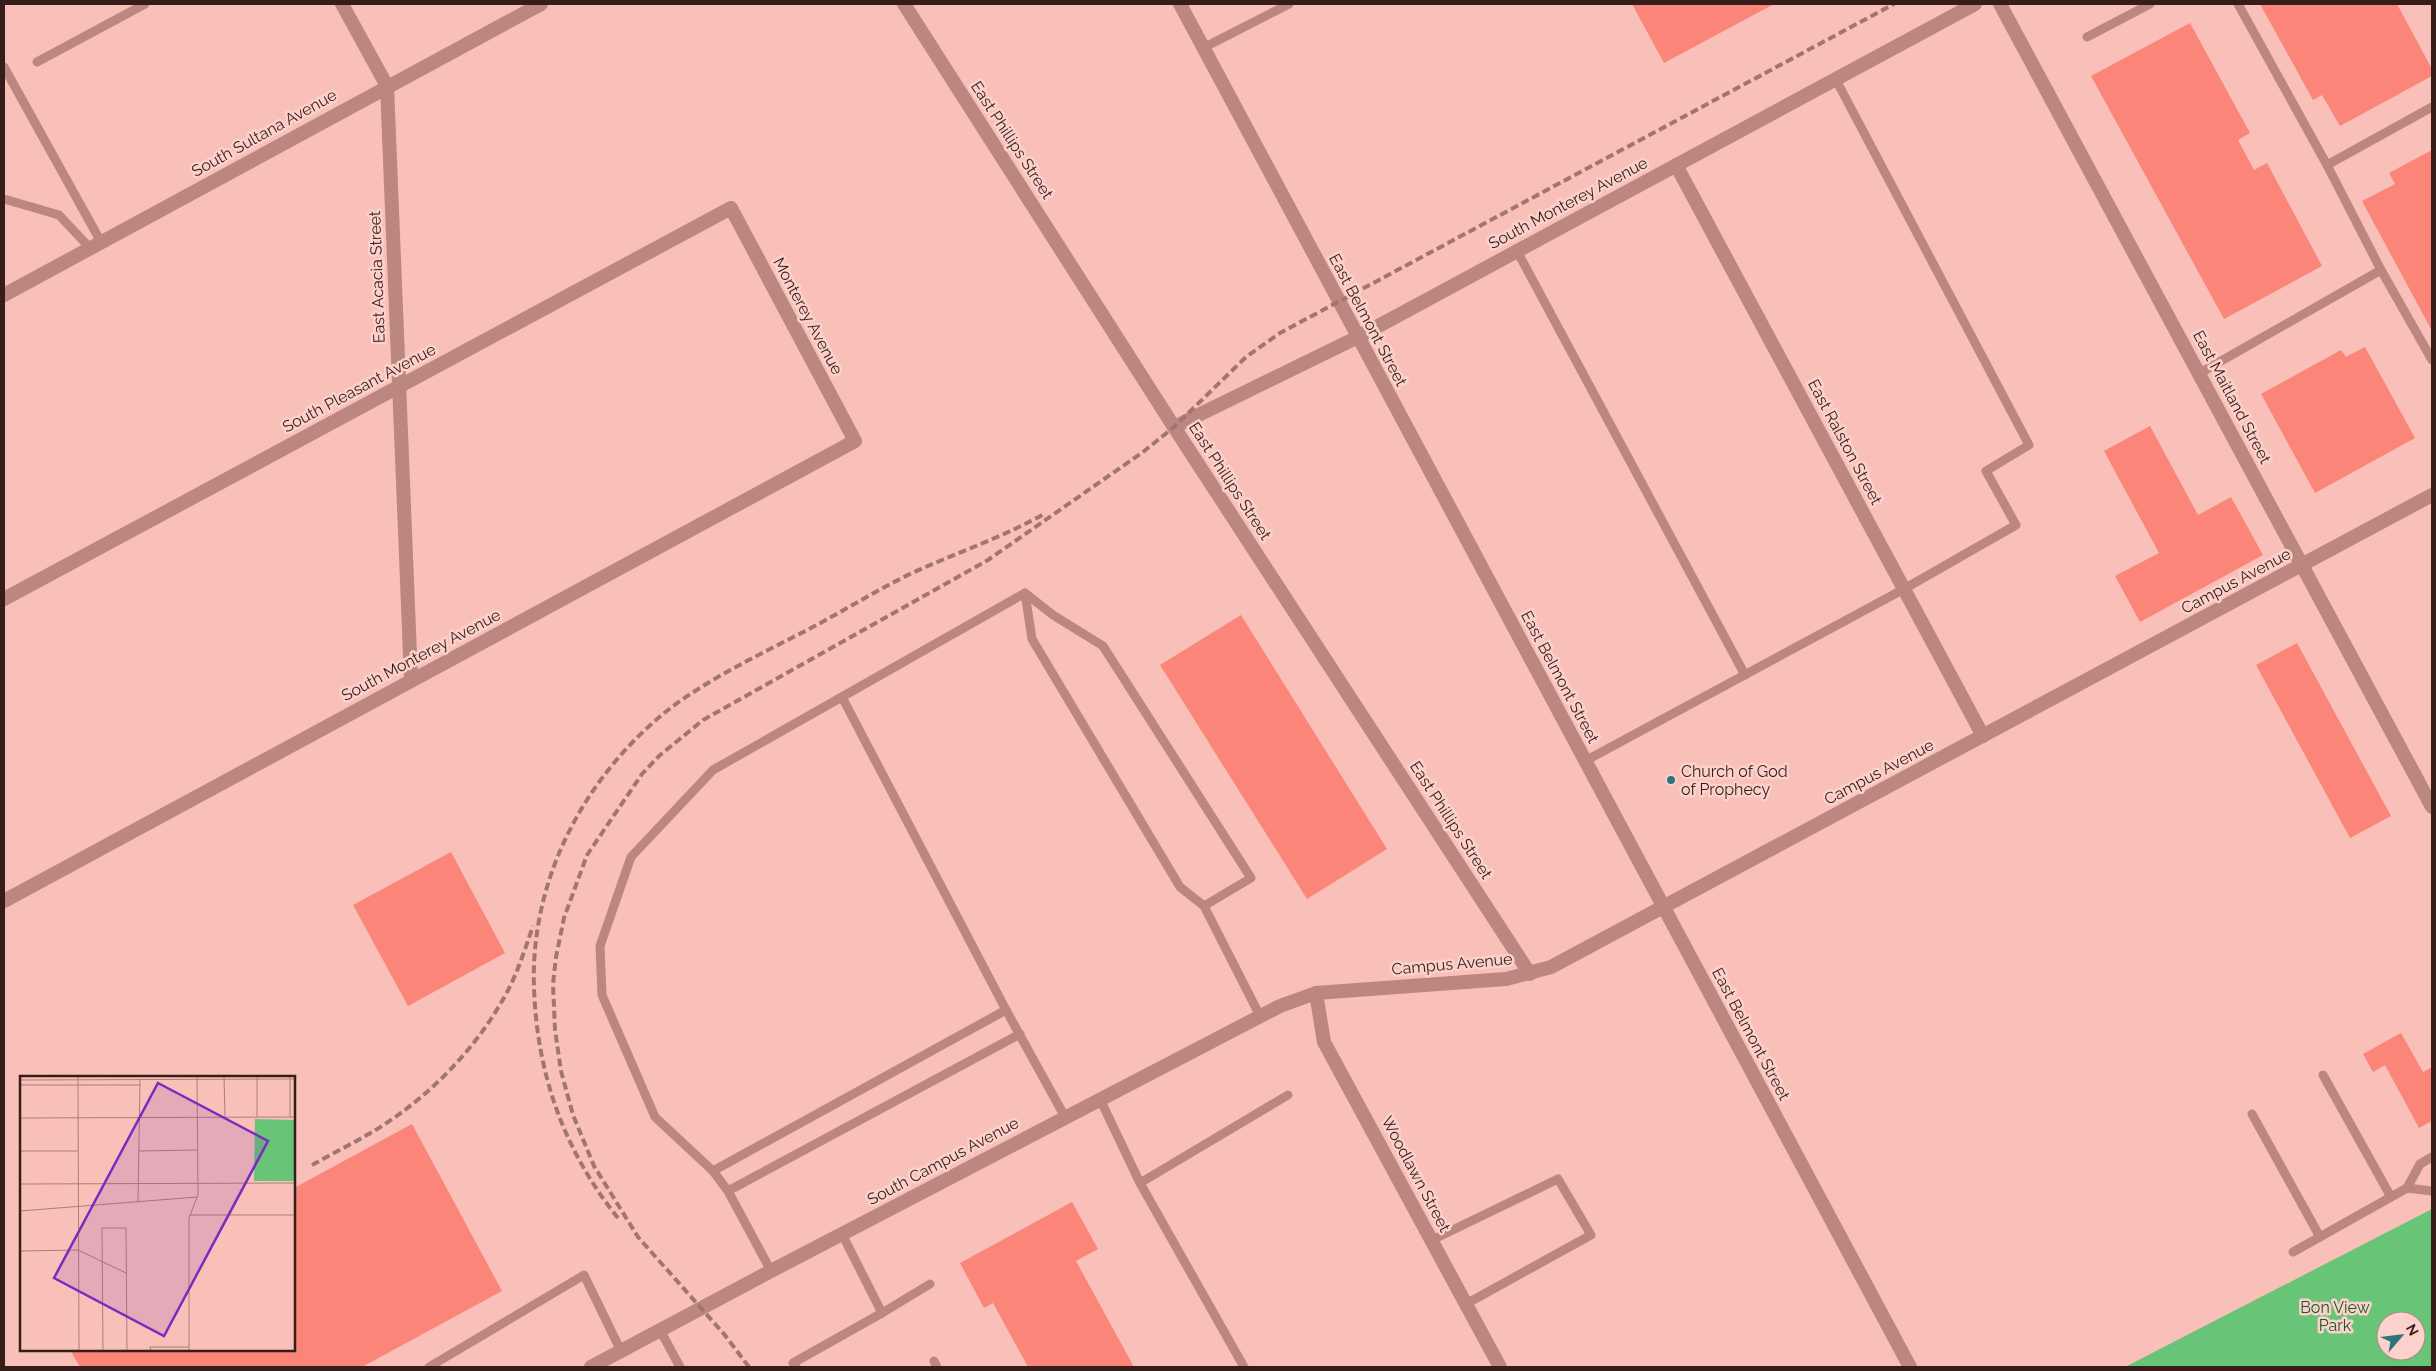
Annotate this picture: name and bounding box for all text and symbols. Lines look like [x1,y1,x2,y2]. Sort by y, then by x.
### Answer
street label: East Phillips Street [967,78,1058,203]
street label: South Sultana Avenue [188,85,340,181]
street label: South Monterey Avenue [1485,153,1651,253]
street label: East Acacia Street [365,210,389,344]
street label: East Belmont Street [1325,251,1411,390]
street label: Monterey Avenue [769,254,847,378]
street label: East Maitland Street [2189,327,2275,467]
street label: South Pleasant Avenue [279,340,439,436]
street label: East Ralston Street [1804,376,1886,508]
street label: East Phillips Street [1185,419,1276,544]
street label: Campus Avenue [2178,544,2294,618]
street label: South Monterey Avenue [338,605,504,705]
street label: East Belmont Street [1517,608,1603,747]
street label: Campus Avenue [1821,735,1937,809]
street label: East Phillips Street [1406,758,1497,883]
place label: Church of God of Prophecy [1681,762,1788,799]
marker: Church of God of Prophecy [1665,774,1677,786]
street label: Campus Avenue [1391,949,1513,979]
street label: East Belmont Street [1708,965,1794,1104]
inset map [20,1076,295,1351]
street label: South Campus Avenue [864,1113,1022,1209]
street label: Woodlawn Street [1378,1113,1455,1236]
park label: Bon View Park [2300,1298,2370,1335]
north arrow [2376,1311,2426,1361]
text: N [2403,1321,2422,1338]

